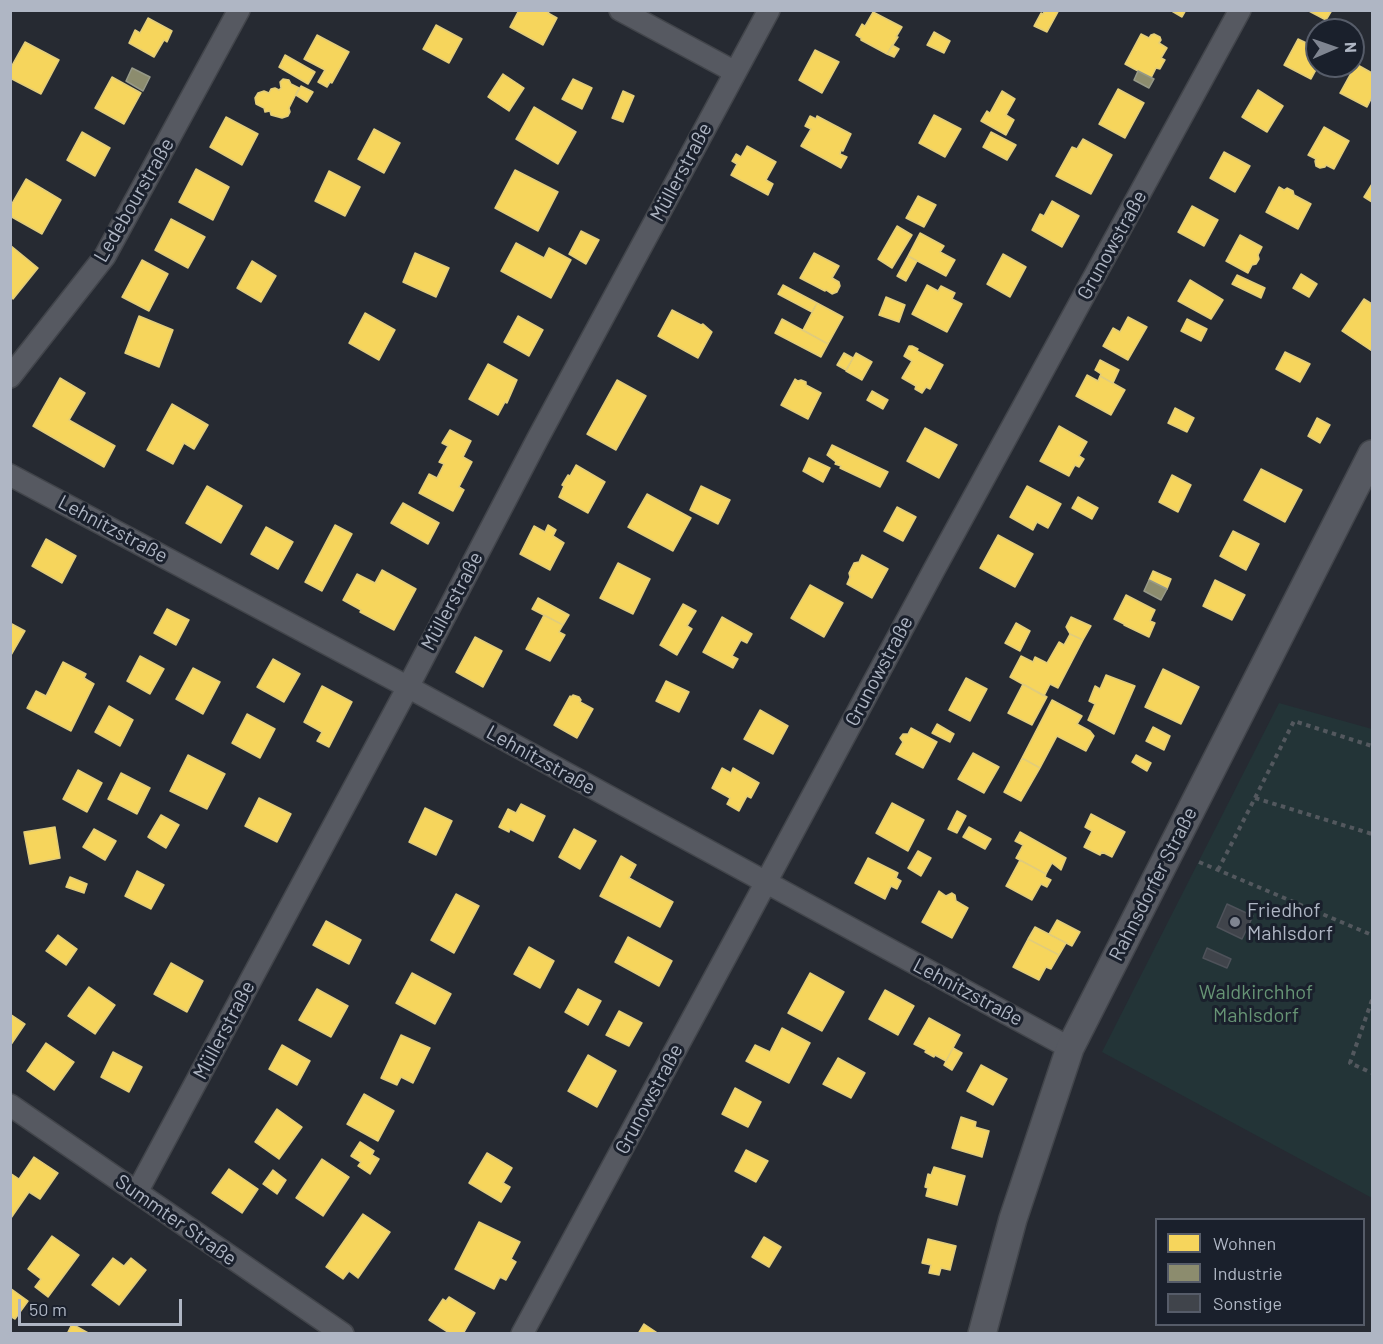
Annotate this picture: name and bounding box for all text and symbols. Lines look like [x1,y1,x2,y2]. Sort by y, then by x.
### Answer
north arrow [1305,18,1365,78]
text: N [1342,42,1361,53]
street label: Müllerstraße [645,119,717,225]
street label: Ledebourstraße [89,134,179,266]
street label: Grunowstraße [1072,186,1152,304]
street label: Lehnitzstraße [54,490,172,568]
street label: Müllerstraße [416,548,488,654]
street label: Grunowstraße [840,612,918,730]
street label: Lehnitzstraße [482,720,600,800]
street label: Rahnsdorfer Straße [1104,803,1202,965]
place label: Friedhof Mahlsdorf [1247,898,1333,945]
marker: Friedhof Mahlsdorf [1228,915,1242,929]
street label: Lehnitzstraße [909,953,1027,1031]
street label: Müllerstraße [188,977,260,1083]
park label: Waldkirchhof Mahlsdorf [1199,980,1313,1027]
street label: Grunowstraße [610,1040,688,1158]
street label: Summter Straße [111,1169,241,1271]
legend [1155,1218,1365,1326]
text: Wohnen [1213,1232,1276,1254]
text: Industrie [1213,1262,1283,1284]
scale bar [21,1287,184,1325]
text: Sonstige [1213,1292,1282,1314]
text: 50 m [29,1298,67,1320]

